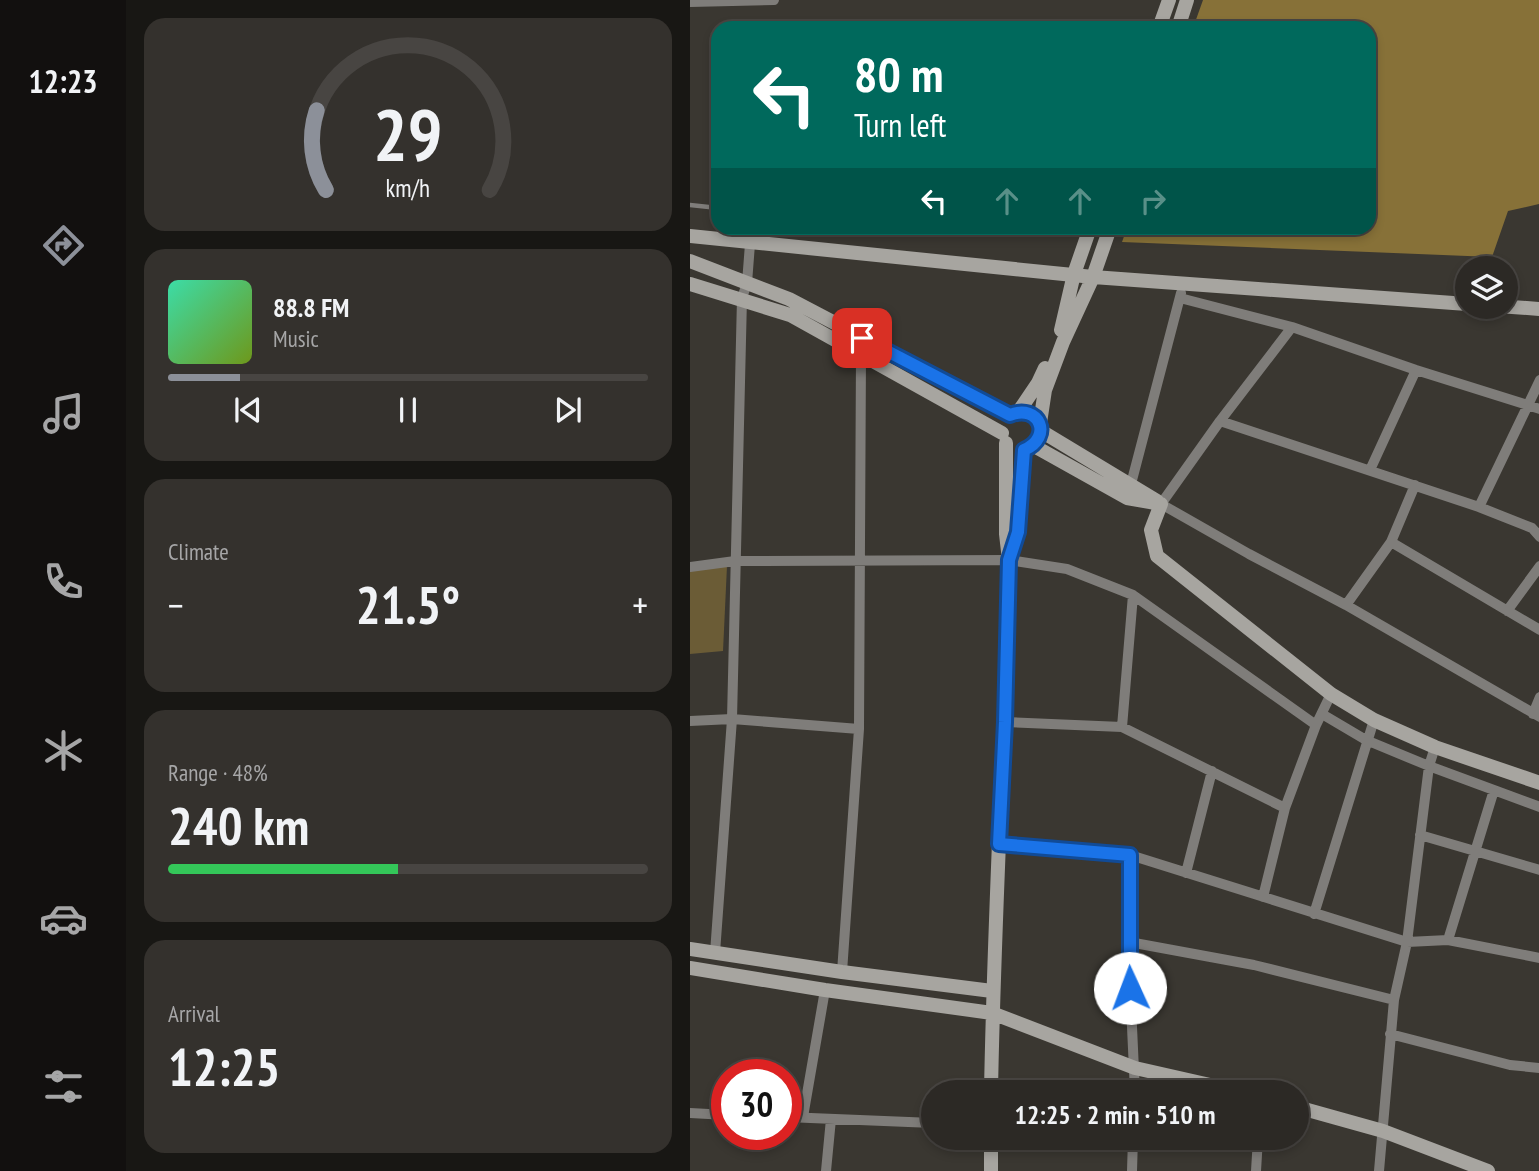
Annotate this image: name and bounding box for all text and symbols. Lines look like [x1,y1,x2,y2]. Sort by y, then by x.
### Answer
text: 80 m [854,42,943,106]
icon: left [739,49,830,140]
text: 12:23 [28,60,98,102]
text: 29 [373,87,443,181]
text: Turn left [854,104,946,146]
text: km/h [386,172,430,204]
icon: left [915,182,953,220]
icon: ahead [988,182,1026,220]
icon: ahead [1061,182,1099,220]
icon: right [1134,182,1172,220]
icon: directions [39,221,88,270]
map controls [1455,256,1518,319]
button: layers [1455,256,1518,319]
text: 88.8 FM [273,291,349,324]
pin [832,308,892,368]
icon: arrive [843,319,881,357]
text: Music [273,324,319,353]
icon: music [39,389,88,438]
icon: previous [229,391,267,429]
icon: pause [389,391,427,429]
icon: next [549,391,587,429]
text: Climate [168,537,229,566]
icon: phone [39,557,88,606]
text: 21.5° [356,571,460,638]
text: − [168,580,184,629]
text: + [632,580,648,629]
icon: climate [39,726,88,775]
text: Range · 48% [168,758,268,787]
text: 240 km [168,792,309,859]
icon: car [39,894,88,943]
position arrow [1093,951,1167,1025]
text: Arrival [168,999,220,1028]
text: 12:25 [168,1033,280,1100]
speed limit sign: 30 [711,1059,802,1150]
icon: filters [39,1062,88,1111]
text: 12:25 · 2 min · 510 m [1015,1098,1215,1131]

